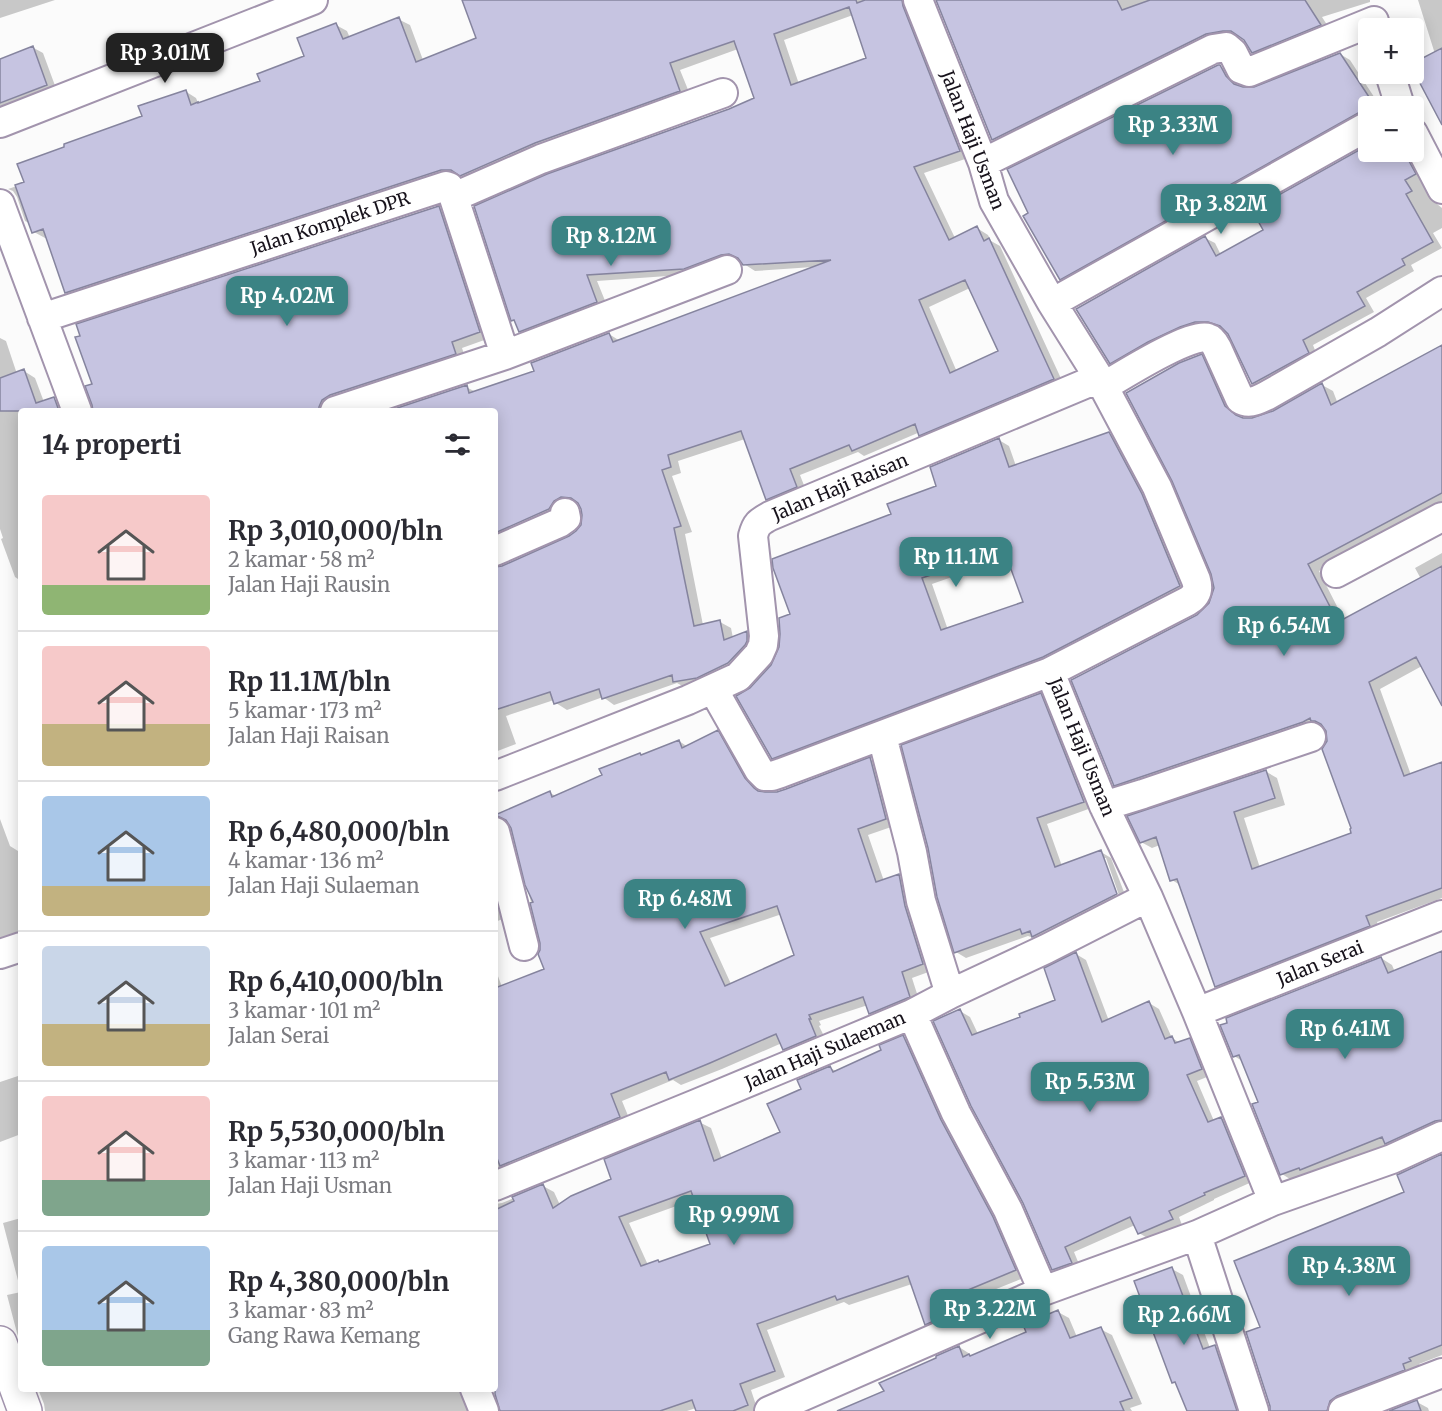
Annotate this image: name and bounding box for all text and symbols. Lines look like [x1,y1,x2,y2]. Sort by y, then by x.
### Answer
map controls [1358,18,1424,162]
button: + [1358,18,1424,84]
pin: Rp 3.01M [103,33,227,84]
text: Rp 3.01M [120,40,210,65]
street label: Jalan Haji Usman [935,66,1010,213]
button: − [1358,96,1424,162]
pin: Rp 3.33M [1111,105,1235,156]
text: Rp 3.33M [1128,112,1218,137]
pin: Rp 3.82M [1159,184,1283,235]
street label: Jalan Komplek DPR [246,186,413,260]
text: Rp 3.82M [1175,191,1267,216]
pin: Rp 8.12M [549,216,673,267]
text: Rp 8.12M [566,223,656,248]
pin: Rp 4.02M [225,276,349,327]
text: Rp 4.02M [240,283,334,308]
text: 14 properti [42,428,182,461]
icon: filters [441,428,474,461]
street label: Jalan Haji Raisan [768,448,911,526]
text: Rp 3,010,000/bln [228,514,443,547]
icon: home [90,519,162,591]
pin: Rp 11.1M [894,537,1018,588]
text: Rp 11.1M [913,544,999,569]
text: 2 kamar · 58 m² [228,547,375,572]
text: Jalan Haji Rausin [228,572,390,597]
pin: Rp 6.54M [1222,606,1346,657]
text: Rp 6.54M [1237,613,1331,638]
text: Rp 11.1M/bln [228,665,391,698]
icon: home [90,670,162,742]
street label: Jalan Haji Usman [1043,673,1120,820]
text: 5 kamar · 173 m² [228,698,382,723]
text: Jalan Haji Raisan [228,723,389,748]
text: Rp 6,480,000/bln [228,815,450,848]
icon: home [90,820,162,892]
text: 4 kamar · 136 m² [228,848,384,873]
text: Jalan Haji Sulaeman [228,873,419,898]
pin: Rp 6.48M [623,879,747,930]
text: Rp 6.48M [638,886,732,911]
street label: Jalan Serai [1273,935,1367,991]
text: Rp 6,410,000/bln [228,965,443,998]
icon: home [90,970,162,1042]
text: 3 kamar · 101 m² [228,998,380,1023]
street label: Jalan Haji Sulaeman [740,1006,909,1095]
pin: Rp 6.41M [1283,1009,1407,1060]
text: Rp 6.41M [1300,1016,1390,1041]
text: Jalan Serai [228,1023,329,1048]
pin: Rp 5.53M [1028,1062,1152,1113]
text: Rp 5.53M [1045,1069,1135,1094]
text: Rp 5,530,000/bln [228,1115,445,1148]
icon: home [90,1120,162,1192]
text: 3 kamar · 113 m² [228,1148,379,1173]
text: Jalan Haji Usman [228,1173,392,1198]
pin: Rp 9.99M [672,1195,796,1246]
text: Rp 9.99M [688,1202,780,1227]
pin: Rp 4.38M [1287,1246,1411,1297]
text: Rp 4.38M [1302,1253,1396,1278]
text: Rp 4,380,000/bln [228,1265,449,1298]
icon: home [90,1270,162,1342]
pin: Rp 3.22M [928,1289,1052,1340]
pin: Rp 2.66M [1122,1295,1246,1346]
text: Rp 3.22M [944,1296,1036,1321]
text: 3 kamar · 83 m² [228,1298,374,1323]
text: Rp 2.66M [1137,1302,1231,1327]
text: Gang Rawa Kemang [228,1323,420,1348]

